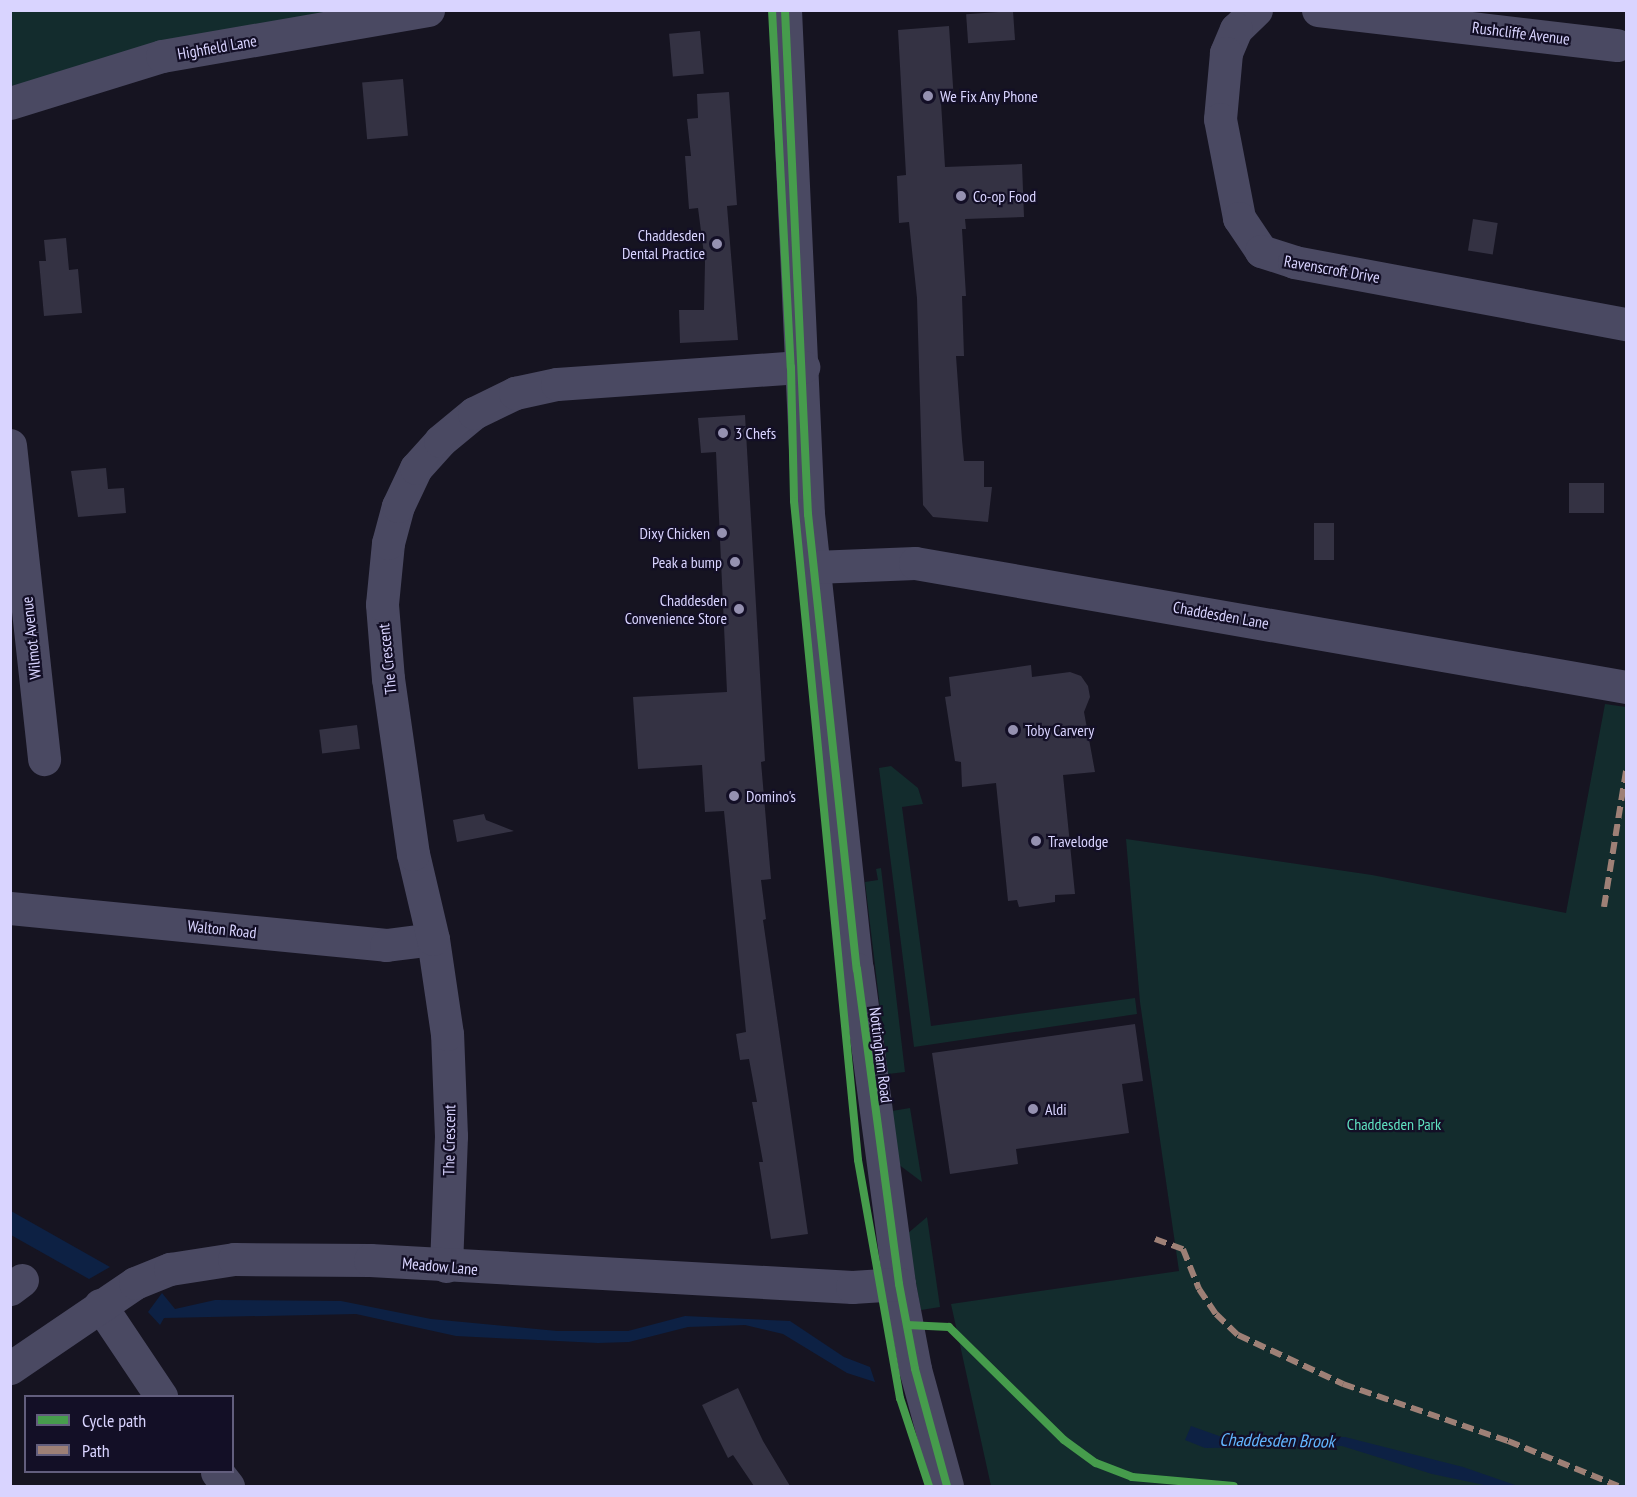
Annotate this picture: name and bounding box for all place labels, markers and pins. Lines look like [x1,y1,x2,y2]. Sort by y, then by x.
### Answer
place label: We Fix Any Phone [940,86,1039,106]
marker: We Fix Any Phone [921,89,935,103]
place label: Co-op Food [973,186,1036,206]
marker: Co-op Food [954,189,968,203]
place label: Chaddesden Dental Practice [622,225,705,263]
marker: Chaddesden Dental Practice [710,237,724,251]
place label: 3 Chefs [735,423,776,443]
marker: 3 Chefs [716,426,730,440]
place label: Dixy Chicken [639,523,710,543]
marker: Dixy Chicken [715,526,729,540]
place label: Peak a bump [652,552,722,572]
marker: Peak a bump [726,553,744,571]
place label: Chaddesden Convenience Store [625,590,727,628]
marker: Chaddesden Convenience Store [732,602,746,616]
place label: Toby Carvery [1025,720,1095,740]
marker: Toby Carvery [1006,723,1020,737]
place label: Domino's [746,786,796,806]
marker: Domino's [727,789,741,803]
place label: Travelodge [1048,831,1108,851]
marker: Travelodge [1029,834,1043,848]
place label: Aldi [1045,1099,1067,1119]
marker: Aldi [1026,1102,1040,1116]

